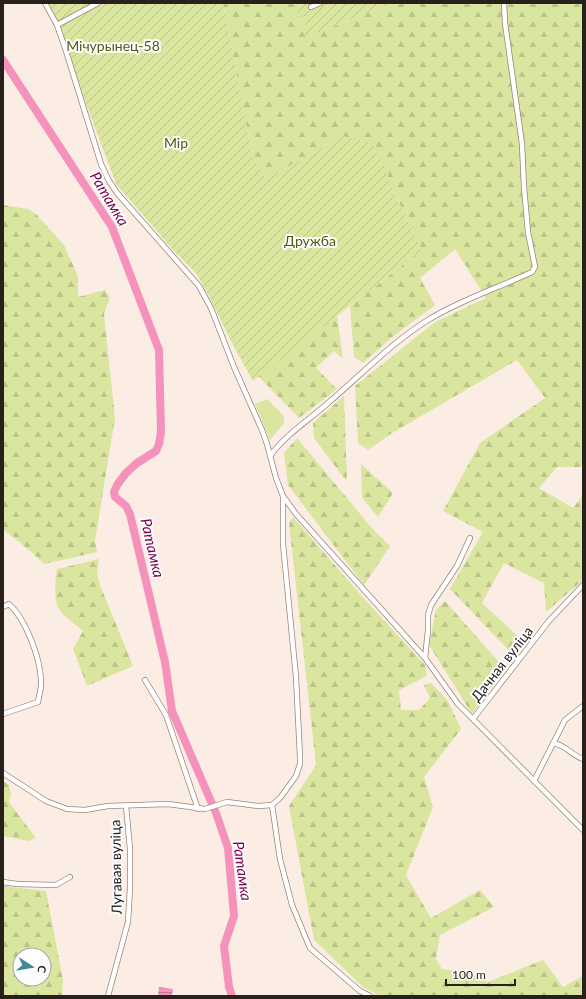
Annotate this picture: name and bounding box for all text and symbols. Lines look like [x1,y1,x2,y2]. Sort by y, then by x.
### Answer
park label: Мічурынец-58 [66,37,160,54]
park label: Мір [164,134,188,151]
water label: Ратамка [87,168,133,229]
park label: Дружба [284,232,336,249]
water label: Ратамка [137,516,169,579]
street label: Дачная вуліца [467,623,536,705]
street label: Лугавая вуліца [106,820,125,915]
water label: Ратамка [230,840,256,902]
north arrow [12,947,52,987]
scale bar [446,961,515,987]
text: С [35,964,49,975]
text: 100 m [452,967,486,982]

